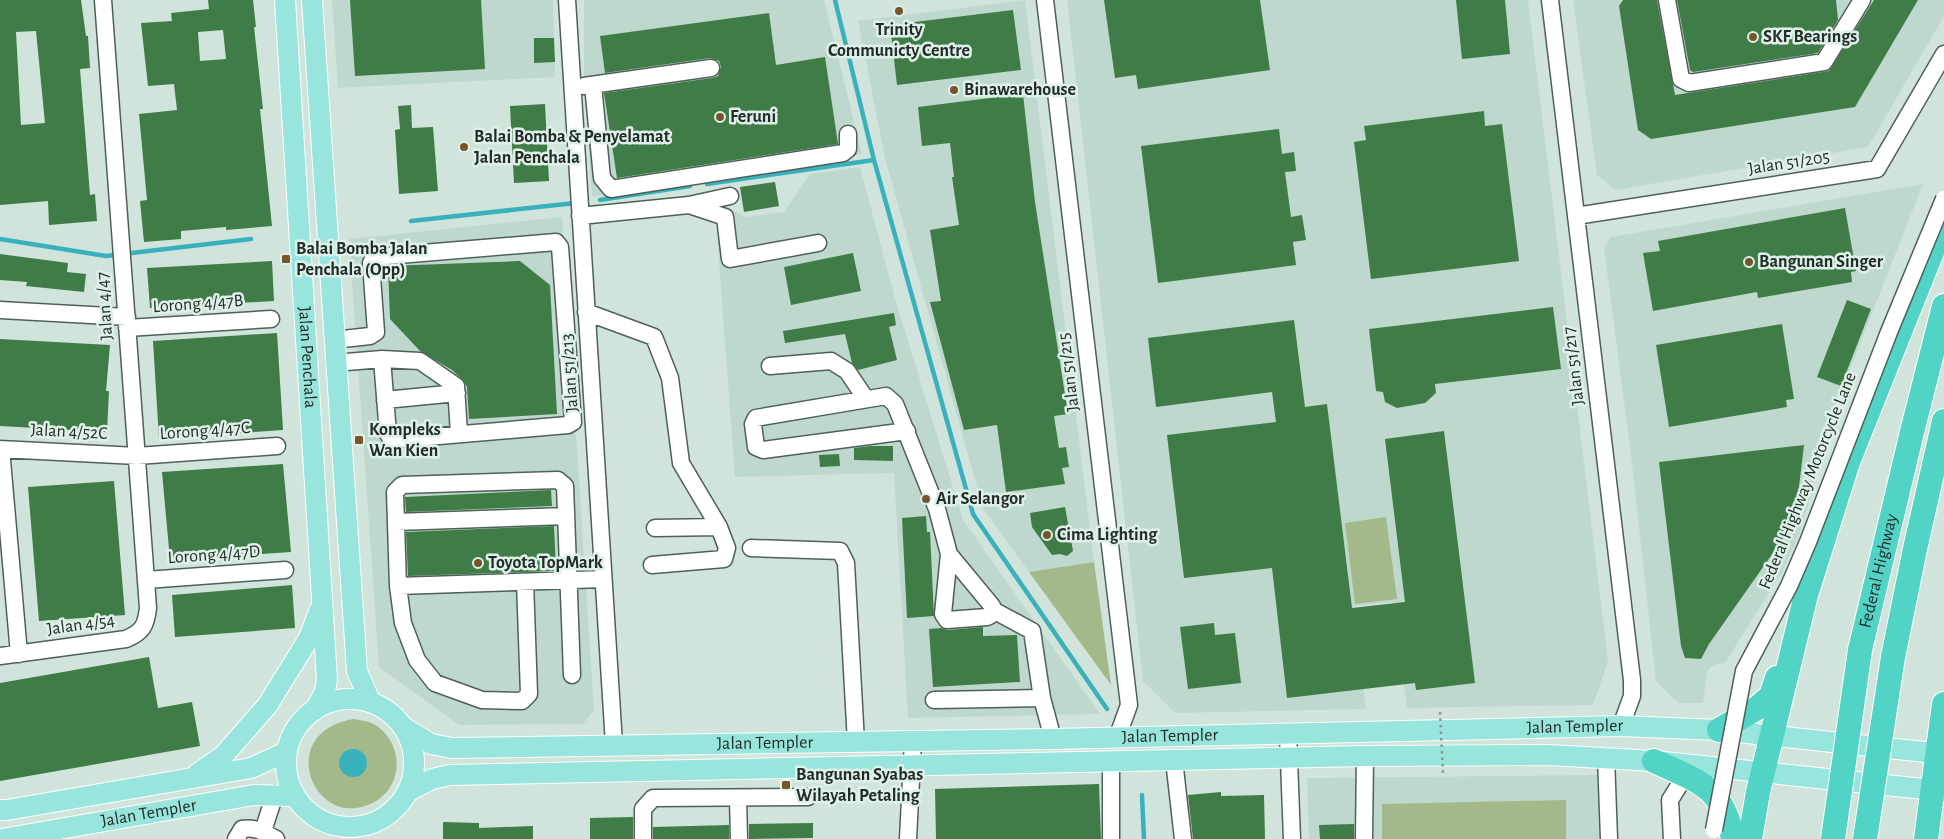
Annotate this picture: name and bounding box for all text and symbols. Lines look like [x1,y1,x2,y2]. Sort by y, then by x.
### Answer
marker: Trinity Communicty Centre [893,5,905,17]
place label: Trinity Communicty Centre [828,21,970,60]
place label: SKF Bearings [1763,28,1857,46]
marker: SKF Bearings [1747,31,1759,43]
place label: Binawarehouse [964,81,1076,99]
marker: Binawarehouse [948,84,960,96]
place label: Feruni [730,108,776,126]
marker: Feruni [714,111,726,123]
place label: Balai Bomba & Penyelamat Jalan Penchala [474,128,670,167]
marker: Balai Bomba & Penyelamat Jalan Penchala [458,141,470,153]
street label: Jalan 51/205 [1747,148,1831,178]
place label: Balai Bomba Jalan Penchala (Opp) [296,240,428,279]
marker: Balai Bomba Jalan Penchala (Opp) [280,253,292,265]
place label: Bangunan Singer [1759,253,1884,271]
marker: Bangunan Singer [1743,256,1755,268]
street label: Jalan 4/47 [94,271,116,341]
street label: Lorong 4/47B [152,292,244,316]
street label: Jalan Penchala [295,306,319,409]
street label: Jalan 51/217 [1560,326,1588,406]
street label: Jalan 51/215 [1055,332,1083,412]
street label: Jalan 51/213 [558,333,582,413]
street label: Federal Highway Motorcycle Lane [1756,370,1860,592]
street label: Lorong 4/47C [159,419,251,443]
street label: Jalan 4/52C [30,421,108,443]
place label: Kompleks Wan Kien [369,421,441,460]
marker: Kompleks Wan Kien [353,434,365,446]
place label: Air Selangor [936,490,1025,508]
marker: Air Selangor [920,493,932,505]
street label: Federal Highway [1857,512,1901,630]
place label: Cima Lighting [1057,526,1158,544]
marker: Cima Lighting [1041,529,1053,541]
street label: Lorong 4/47D [167,543,261,567]
place label: Toyota TopMark [488,554,603,572]
marker: Toyota TopMark [472,557,484,569]
street label: Jalan 4/54 [46,611,116,639]
street label: Jalan Templer [1526,717,1624,737]
street label: Jalan Templer [1122,726,1219,746]
street label: Jalan Templer [717,734,814,753]
place label: Bangunan Syabas Wilayah Petaling [796,766,923,805]
marker: Bangunan Syabas Wilayah Petaling [780,779,792,791]
street label: Jalan Templer [100,796,198,831]

